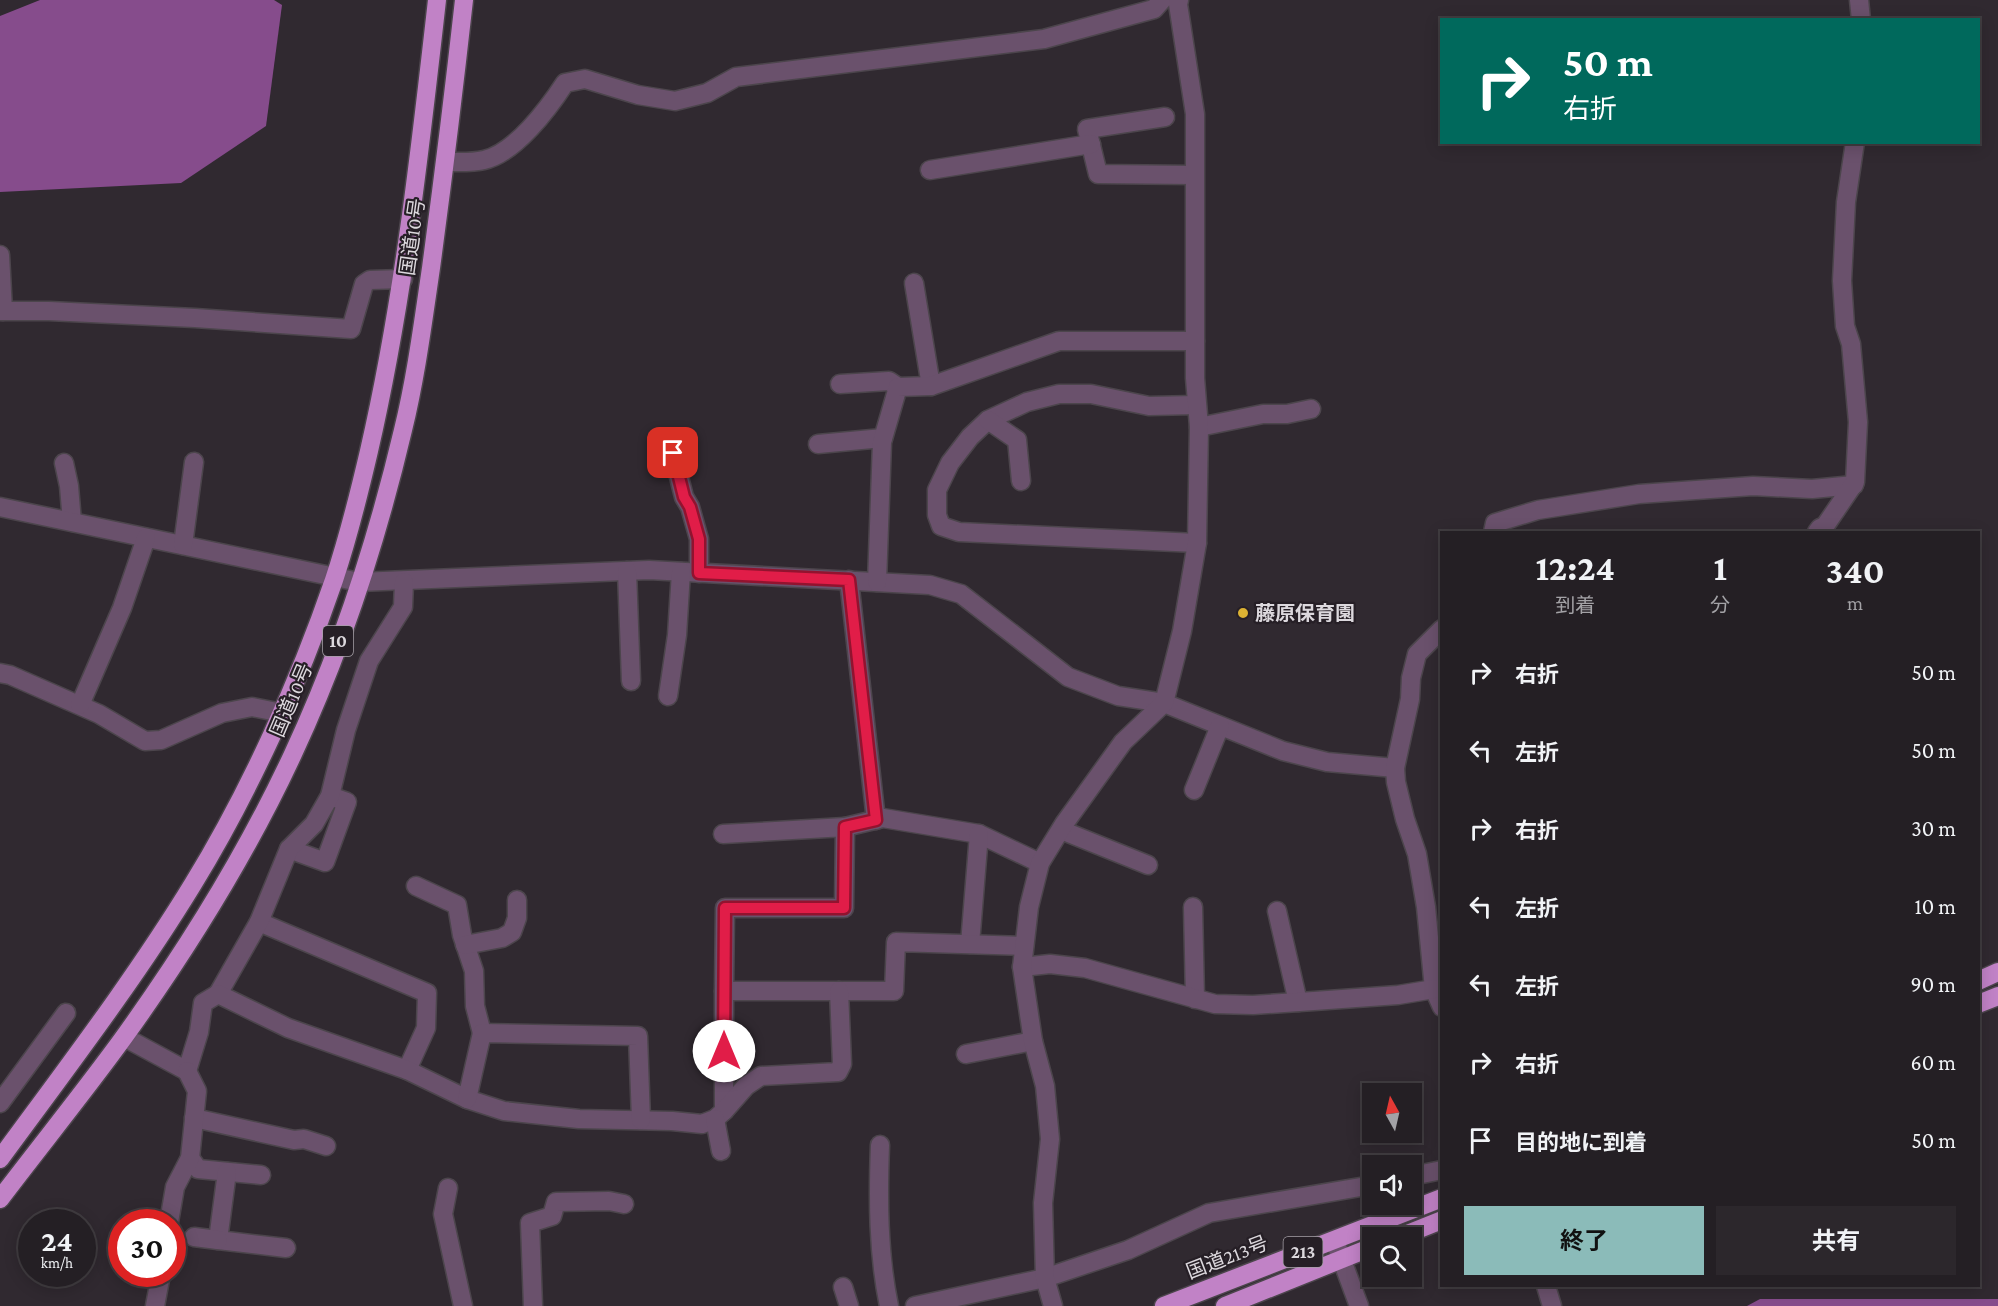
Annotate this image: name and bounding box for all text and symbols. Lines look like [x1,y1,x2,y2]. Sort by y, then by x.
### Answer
text: 50 m [1563,38,1653,85]
icon: right [1464,42,1542,120]
text: 右折 [1563,94,1617,124]
street label: 国道10号 [396,197,428,277]
pin [647,427,698,478]
icon: arrive [656,436,689,469]
text: 12:24 [1535,548,1615,588]
text: 1 [1714,548,1727,588]
text: 340 [1826,551,1885,591]
text: m [1847,592,1863,614]
text: 到着 [1555,594,1595,616]
text: 分 [1710,594,1730,616]
place label: 藤原保育園 [1255,602,1355,624]
marker: 藤原保育園 [1236,606,1250,620]
road number: 10 [323,626,353,656]
icon: right [1464,656,1497,689]
street label: 国道10号 [266,660,316,740]
text: 50 m [1911,660,1956,685]
text: 右折 [1515,662,1559,687]
icon: left [1464,734,1497,767]
text: 50 m [1911,738,1956,763]
text: 左折 [1515,740,1559,765]
icon: right [1464,812,1497,845]
text: 30 m [1911,816,1956,841]
text: 右折 [1515,818,1559,843]
icon: left [1464,890,1497,923]
text: 10 m [1914,894,1956,919]
text: 左折 [1515,896,1559,921]
icon: left [1464,968,1497,1001]
text: 90 m [1911,972,1956,997]
text: 左折 [1515,974,1559,999]
position arrow [692,1019,756,1083]
icon: right [1464,1046,1497,1079]
text: 60 m [1911,1050,1956,1075]
text: 右折 [1515,1052,1559,1077]
north arrow [1362,1083,1422,1143]
map controls [1362,1083,1422,1287]
icon: arrive [1464,1124,1497,1157]
text: 50 m [1911,1128,1956,1153]
text: 目的地に到着 [1515,1130,1647,1155]
button: sound [1362,1155,1422,1215]
button: 終了 [1464,1206,1704,1275]
button: 共有 [1716,1206,1956,1275]
speed limit sign: 30 [108,1209,186,1287]
text: 24 [41,1224,73,1257]
button: search [1362,1227,1422,1287]
street label: 国道213号 [1183,1231,1271,1283]
road number: 213 [1284,1237,1322,1267]
text: km/h [41,1255,73,1271]

